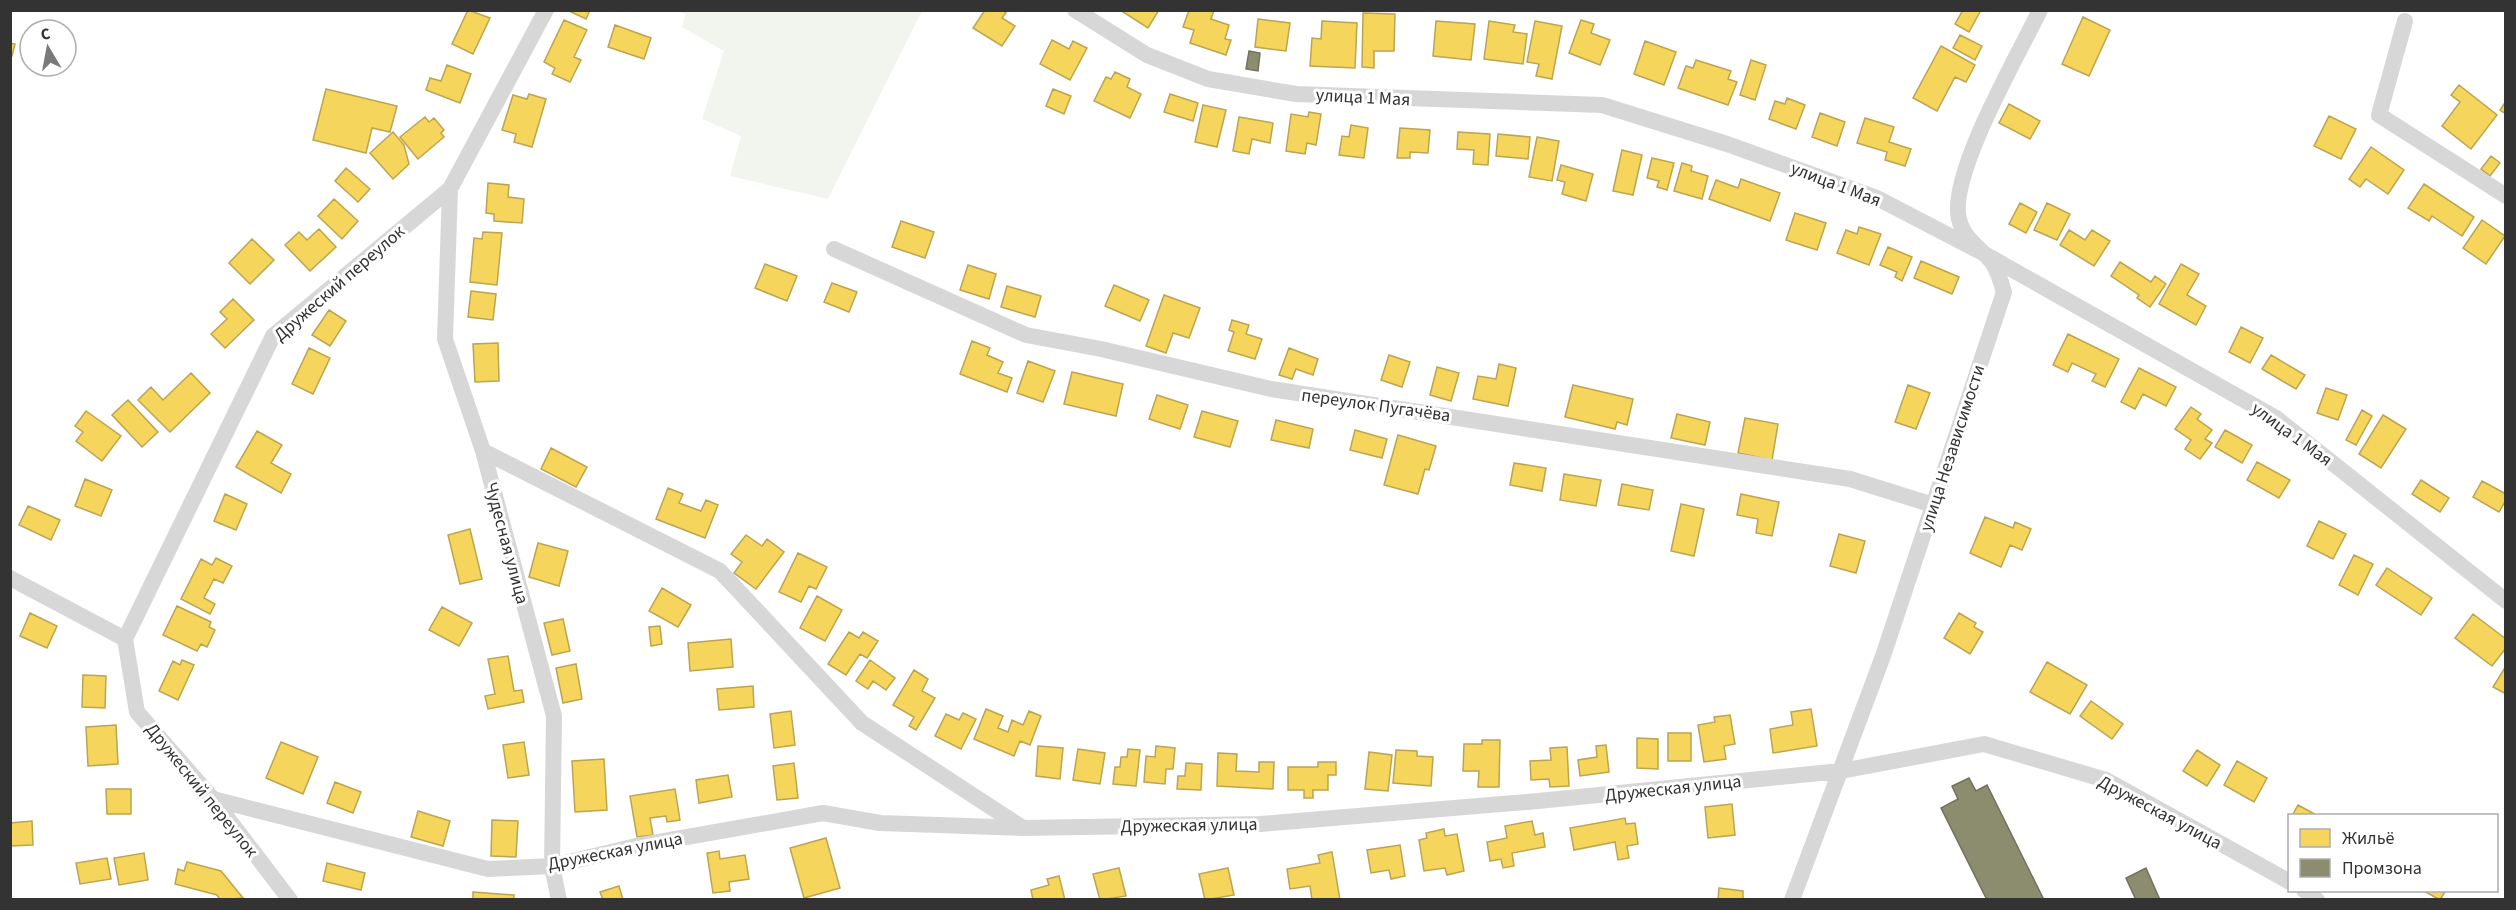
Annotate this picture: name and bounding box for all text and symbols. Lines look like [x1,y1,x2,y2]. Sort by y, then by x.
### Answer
north arrow [18,18,78,78]
text: С [39,23,52,46]
street label: улица 1 Мая [1315,83,1411,112]
street label: улица 1 Мая [1787,156,1885,213]
street label: Дружеский переулок [268,219,410,347]
street label: улица Независимости [1914,362,1991,535]
street label: переулок Пугачёва [1300,383,1452,428]
street label: улица 1 Мая [2246,396,2337,472]
street label: Чудесная улица [478,480,535,607]
street label: Дружеский переулок [140,718,264,863]
street label: Дружеская улица [1604,769,1743,808]
street label: Дружеская улица [2093,769,2226,856]
street label: Дружеская улица [1120,812,1258,839]
legend [2288,814,2498,892]
street label: Дружеская улица [545,826,685,877]
text: Жильё [2342,826,2395,851]
text: Промзона [2342,856,2422,881]

